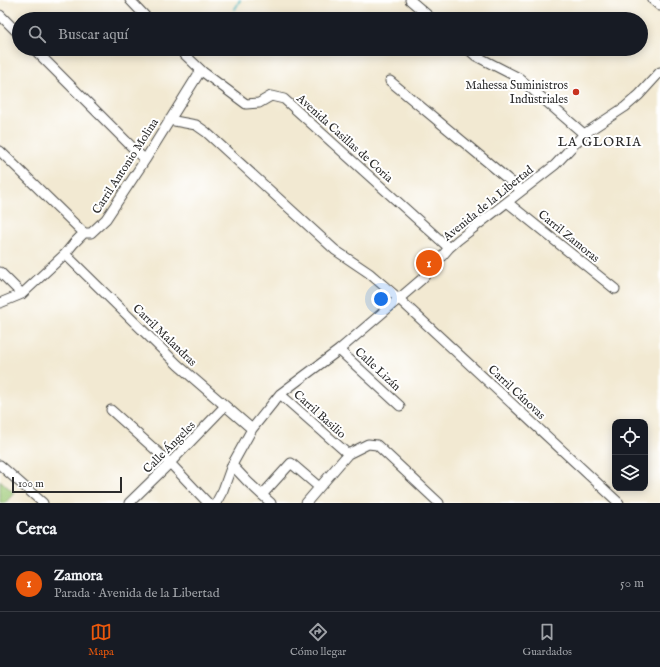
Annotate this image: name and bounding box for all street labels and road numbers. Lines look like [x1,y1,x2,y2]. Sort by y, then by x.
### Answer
street label: Avenida Casillas de Coria [293,90,397,186]
street label: Carril Antonio Molina [89,115,162,217]
street label: Avenida de la Libertad [439,162,537,245]
street label: Carril Zamoras [535,207,602,266]
street label: Carril Malandras [130,301,200,370]
street label: Calle Lizán [352,344,404,395]
street label: Carril Cánovas [485,362,548,423]
street label: Carril Basilio [290,387,349,442]
street label: Calle Ángeles [139,417,199,477]

